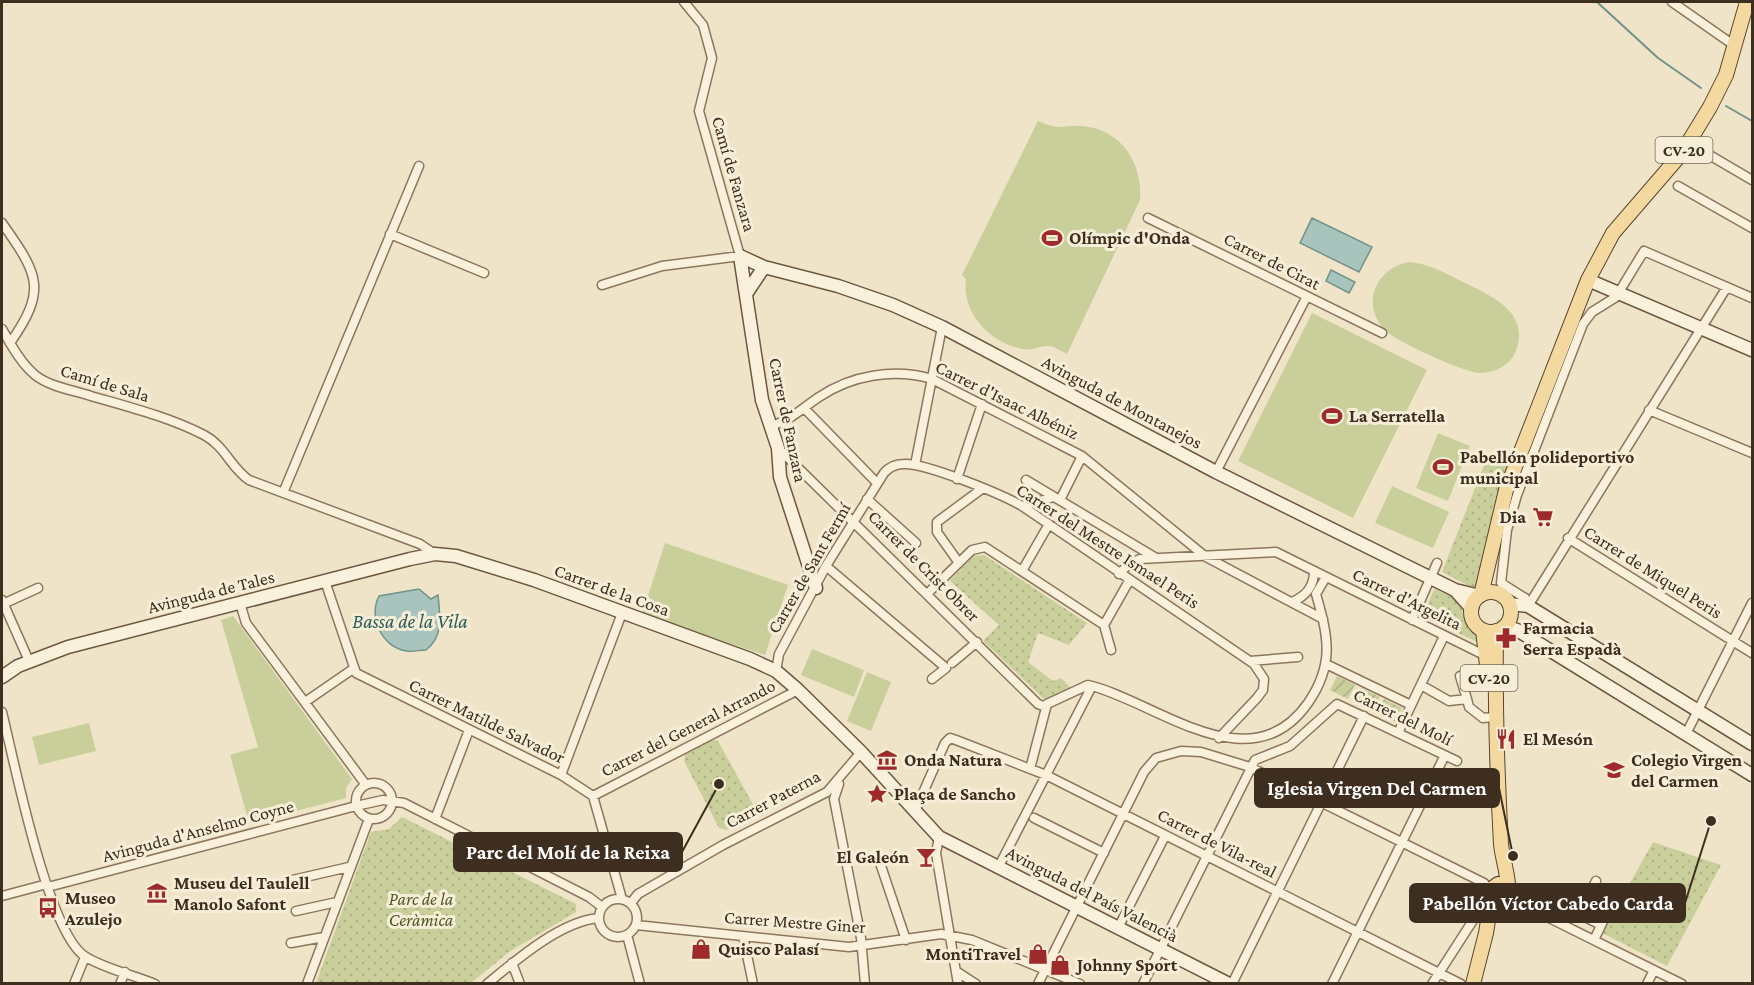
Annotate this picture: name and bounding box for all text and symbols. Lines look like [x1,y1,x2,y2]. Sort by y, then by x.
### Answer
street label: Camí de Fanzara [708,114,760,234]
road number: CV-20 [1656,137,1712,163]
sports icon: Olímpic d'Onda [1040,226,1064,250]
place label: Olímpic d'Onda [1069,228,1190,248]
street label: Carrer de Cirat [1221,228,1324,294]
street label: Avinguda de Montanejos [1038,351,1206,454]
street label: Carrer de Fanzara [765,356,811,484]
street label: Carrer d'Isaac Albéniz [932,357,1082,443]
street label: Camí de Sala [58,360,152,406]
sports icon: La Serratella [1320,404,1344,428]
place label: La Serratella [1349,406,1445,426]
place label: Pabellón polideportivo municipal [1460,447,1634,488]
sports icon: Pabellón polideportivo municipal [1431,455,1455,479]
street label: Carrer del Mestre Ismael Peris [1013,479,1203,613]
street label: Carrer de Sant Fermí [763,498,855,637]
supermarket icon: Dia [1531,505,1555,529]
street label: Carrer de Crist Obrer [864,506,984,626]
place label: Dia [1500,507,1526,527]
street label: Carrer de Miquel Peris [1580,521,1726,623]
street label: Carrer de la Cosa [552,560,672,620]
street label: Carrer d'Argelita [1349,564,1465,634]
street label: Avinguda de Tales [146,567,276,617]
water label: Bassa de la Vila [352,610,468,632]
place label: Farmacia Serra Espadà [1523,618,1622,659]
pharmacy icon: Farmacia Serra Espadà [1494,626,1518,650]
road number: CV-20 [1460,665,1518,691]
street label: Carrer Matilde Salvador [406,674,569,768]
street label: Carrer del General Arrando [598,675,779,781]
street label: Carrer del Molí [1350,684,1457,750]
restaurant icon: El Mesón [1494,727,1518,751]
place label: El Mesón [1523,729,1594,749]
museum icon: Onda Natura [875,748,899,772]
place label: Onda Natura [904,750,1002,770]
place label: Colegio Virgen del Carmen [1631,750,1743,791]
school or university icon: Colegio Virgen del Carmen [1602,758,1626,782]
street label: Carrer Paterna [722,766,824,832]
callout: Iglesia Virgen Del Carmen [1255,769,1499,807]
text: Iglesia Virgen Del Carmen [1267,777,1487,799]
place icon: Plaça de Sancho [865,782,889,806]
place label: Plaça de Sancho [894,784,1016,804]
street label: Avinguda d'Anselmo Coyne [100,796,296,866]
street label: Carrer de Vila-real [1154,804,1280,882]
callout: Parc del Molí de la Reixa [454,833,682,871]
text: Parc del Molí de la Reixa [466,841,670,863]
street label: Avinguda del País Valencià [1003,842,1181,946]
bar icon: El Galeón [914,845,938,869]
place label: El Galeón [836,847,910,867]
place label: Museu del Taulell Manolo Safont [174,873,309,914]
museum icon: Museu del Taulell Manolo Safont [145,881,169,905]
callout: Pabellón Víctor Cabedo Carda [1410,884,1685,922]
place label: Museo Azulejo [64,888,122,930]
park label: Parc de la Ceràmica [389,889,454,930]
text: Pabellón Víctor Cabedo Carda [1423,892,1674,914]
bus stop icon: Museo Azulejo [36,896,60,920]
street label: Carrer Mestre Giner [723,907,867,937]
shop icon: Quisco Palasí [689,937,713,961]
place label: Quisco Palasí [718,939,820,959]
shop icon: MontiTravel [1026,942,1050,966]
place label: MontiTravel [926,944,1021,964]
shop icon: Johnny Sport [1048,953,1072,977]
place label: Johnny Sport [1075,955,1178,975]

